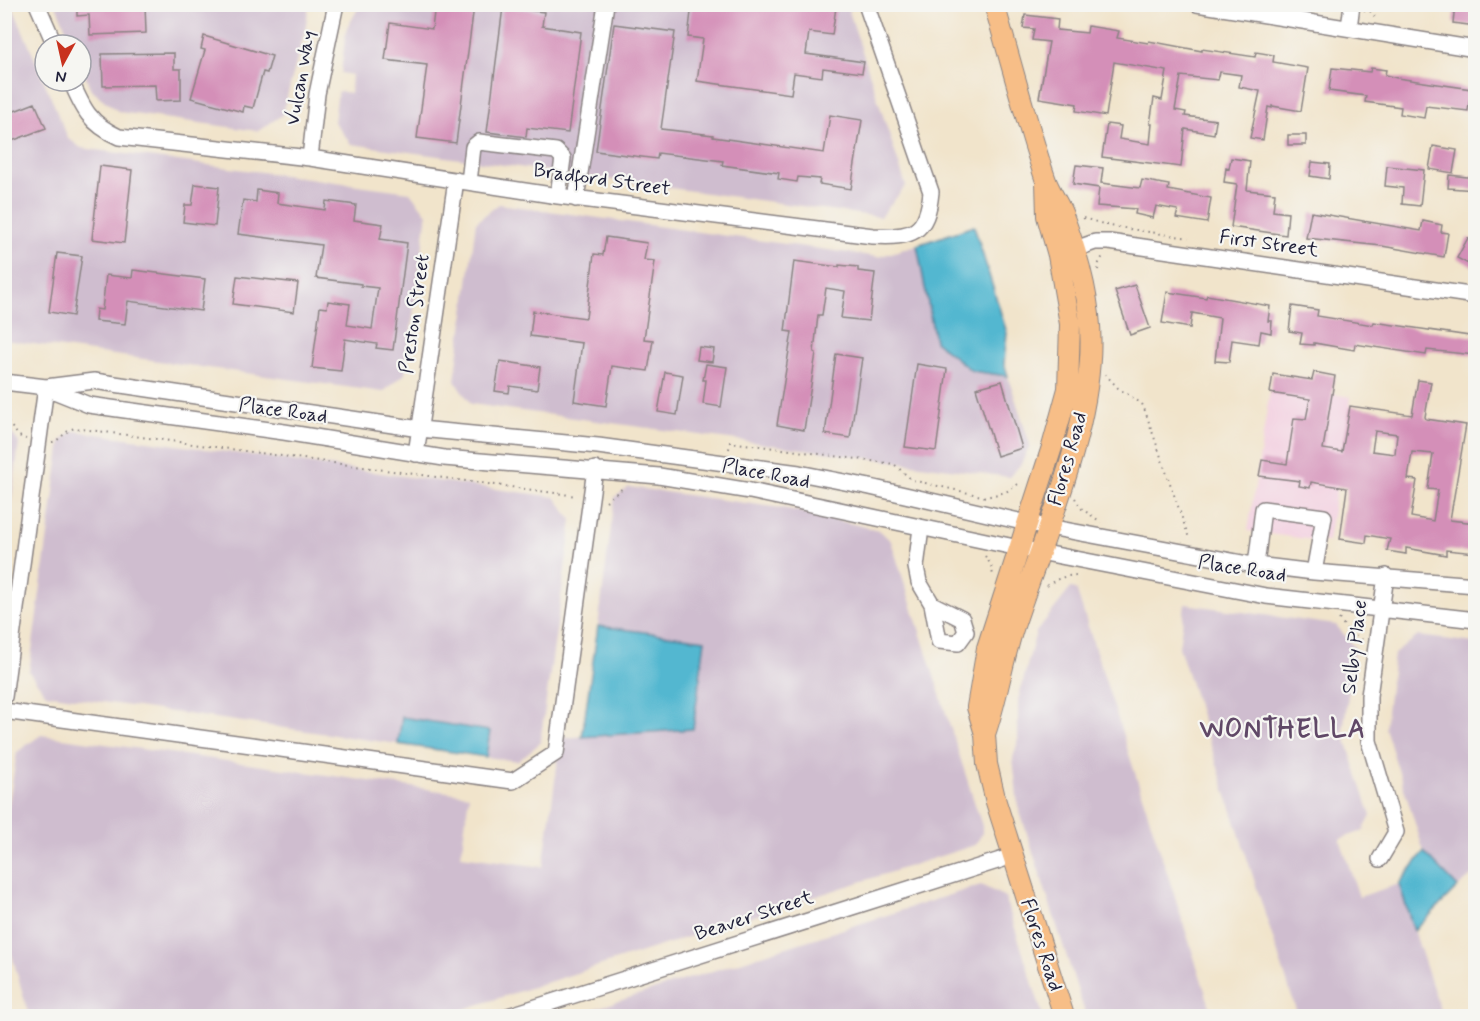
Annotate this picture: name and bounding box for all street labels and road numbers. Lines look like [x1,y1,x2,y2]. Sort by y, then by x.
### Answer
street label: Vulcan Way [279,28,323,128]
street label: Bradford Street [531,157,672,205]
street label: First Street [1218,224,1320,264]
street label: Preston Street [393,253,437,375]
street label: Place Road [237,391,329,431]
street label: Flores Road [1042,409,1094,509]
street label: Place Road [720,452,812,496]
street label: Place Road [1196,549,1288,589]
street label: Selby Place [1336,598,1374,696]
street label: Beaver Street [691,884,817,948]
street label: Flores Road [1013,895,1069,995]

